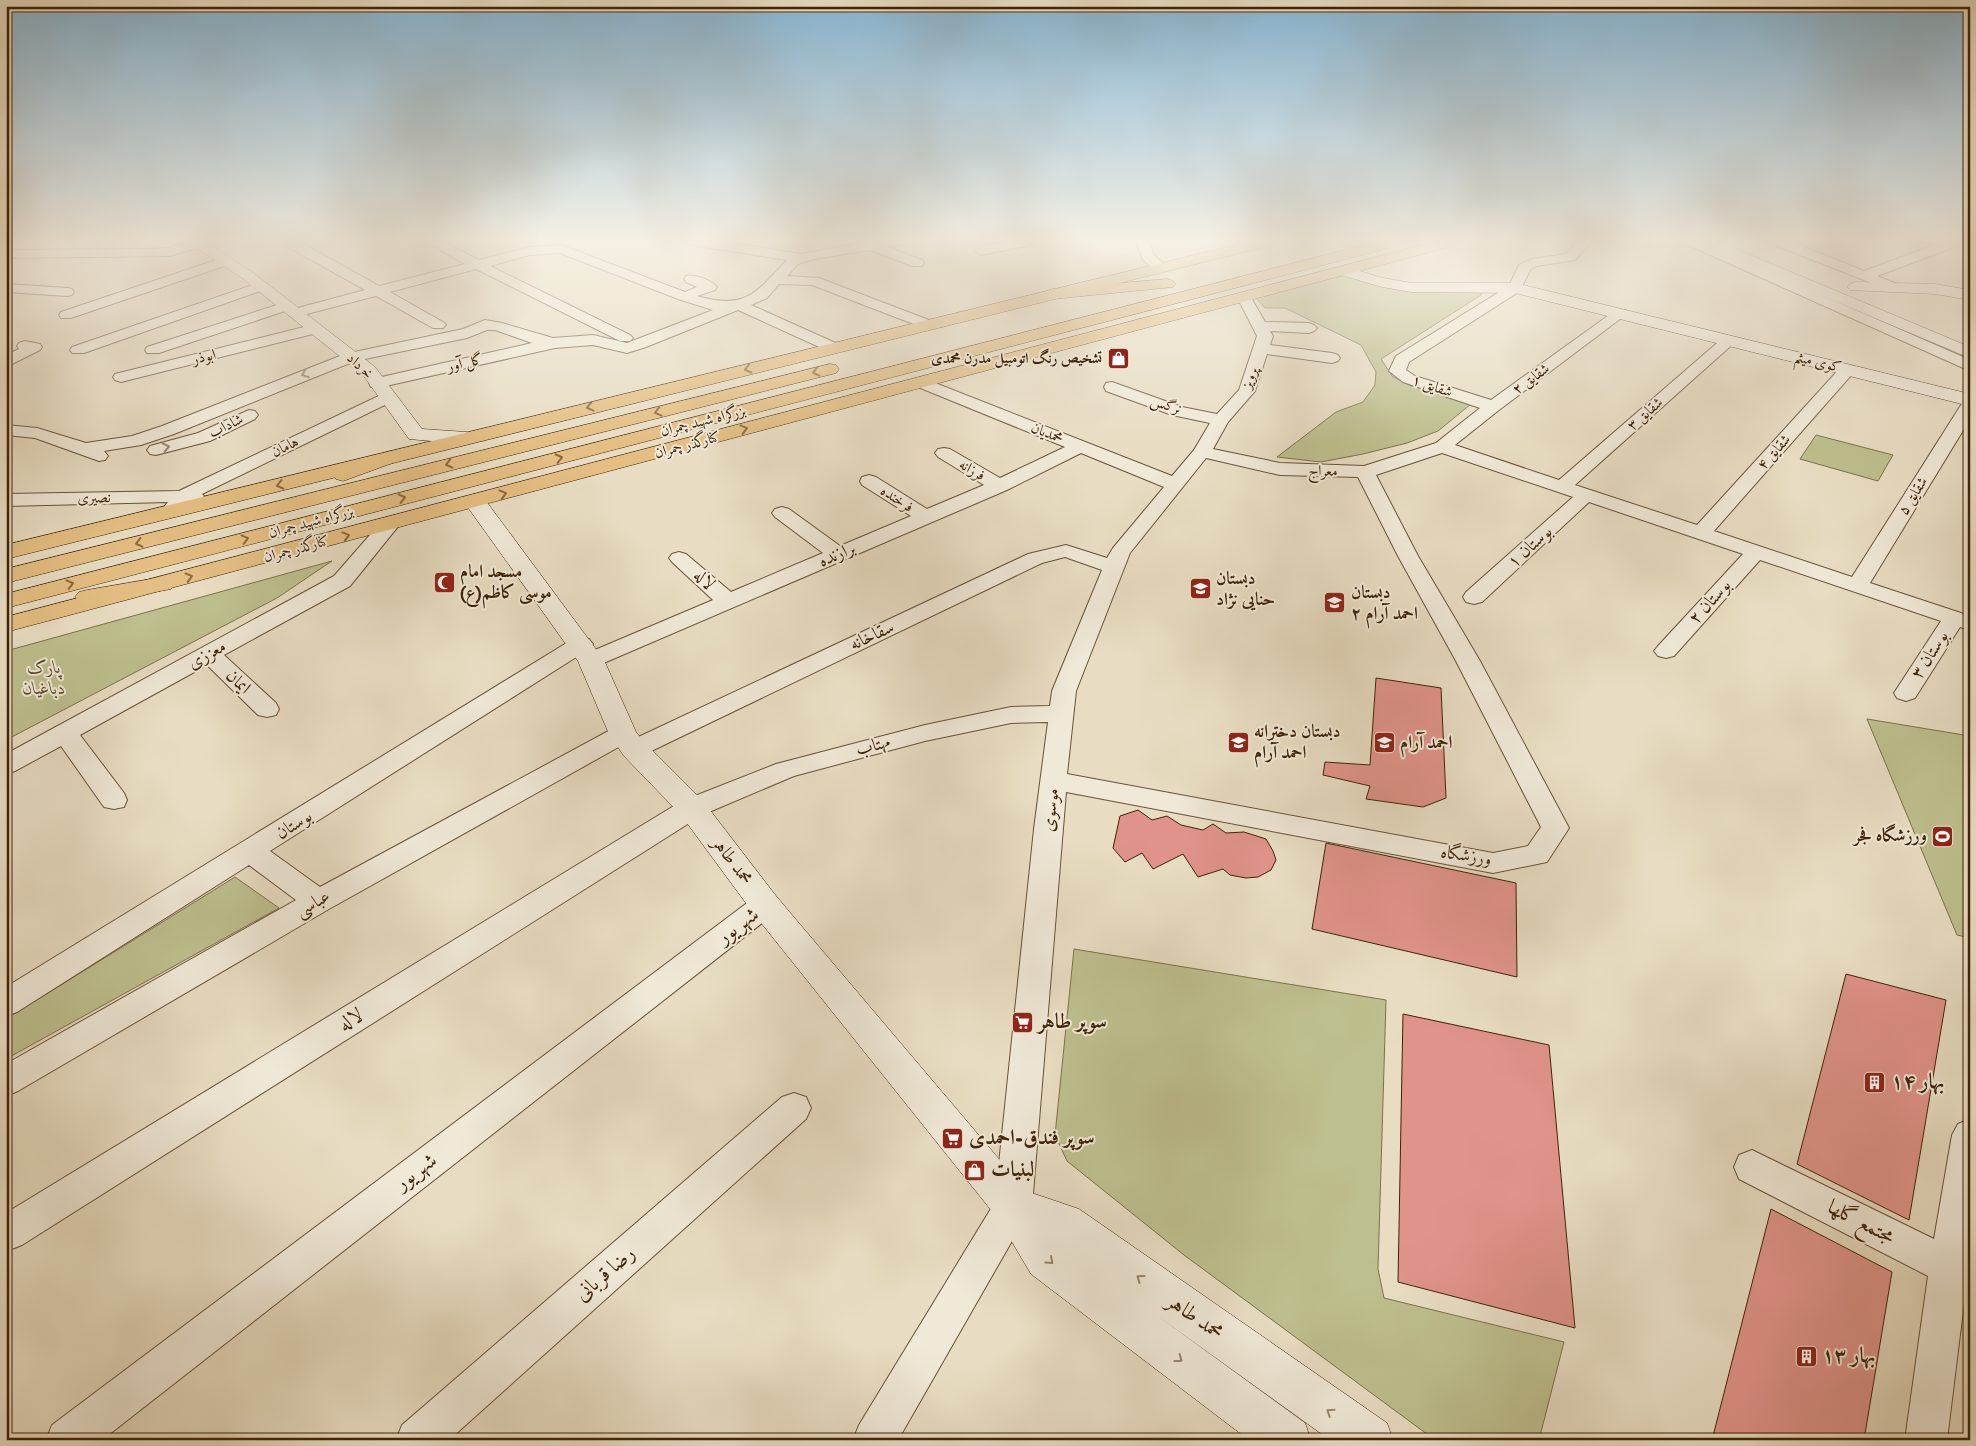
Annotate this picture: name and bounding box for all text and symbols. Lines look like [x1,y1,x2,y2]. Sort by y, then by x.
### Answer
street label: ابوذر [188,345,218,370]
shop icon: تشخیص رنگ اتومبیل مدرن محمدی [1106,346,1130,370]
street label: کوی میثم [1791,347,1843,382]
place label: تشخیص رنگ اتومبیل مدرن محمدی [931,348,1102,369]
street label: خرداد [343,349,377,383]
street label: گل آور [443,350,485,377]
street label: شقایق ۲ [1509,359,1553,399]
one-way arrow [744,363,753,374]
street label: پرویز [1237,363,1263,393]
one-way arrow [811,366,820,377]
one-way arrow [302,368,310,378]
street label: شقایق ۱ [1409,370,1455,402]
street label: نرگس [1148,391,1184,419]
street label: شقایق ۳ [1623,393,1667,435]
street label: بزرگراه شهید چمران [658,400,748,441]
one-way arrow [586,401,595,412]
one-way arrow [654,406,662,416]
street label: شاداب [206,410,246,442]
street label: محمدیان [1028,418,1066,448]
one-way arrow [740,424,749,435]
street label: کنارگذر چمران [652,425,722,463]
street label: شقایق ۴ [1753,430,1795,474]
street label: هامان [268,432,302,462]
one-way arrow [161,442,170,453]
one-way arrow [555,453,564,464]
street label: فرزانه [955,455,989,485]
one-way arrow [445,458,454,469]
street label: معراج [1308,461,1338,484]
street label: شقایق ۵ [1894,473,1932,519]
one-way arrow [276,479,284,489]
street label: فرخنده [877,481,917,517]
street label: نصیری [77,488,111,508]
one-way arrow [499,490,507,500]
one-way arrow [397,494,406,504]
street label: بزرگراه شهید چمران [266,500,356,542]
street label: بوستان ۱ [1503,521,1557,573]
street label: کنارگذر چمران [261,529,331,567]
one-way arrow [342,531,350,542]
one-way arrow [240,534,249,545]
one-way arrow [135,537,144,548]
street label: برازنده [815,537,859,573]
place label: مسجد امام موسی کاظم(ع) [460,561,552,609]
street label: لاله [689,565,719,595]
place label: دبستان حنایی نژاد [1216,568,1275,611]
mosque icon: مسجد امام موسی کاظم(ع) [432,570,456,594]
one-way arrow [184,572,193,583]
street label: بوستان ۲ [1684,575,1736,629]
school or university icon: دبستان حنایی نژاد [1188,577,1212,601]
one-way arrow [66,579,75,590]
place label: دبستان احمد آرام ۲ [1351,582,1418,629]
school or university icon: دبستان احمد آرام ۲ [1323,591,1347,615]
street label: سقاخانه [846,616,898,656]
street label: بوستان ۳ [1906,627,1954,683]
street label: معززی [184,636,230,674]
park label: پارک دباغیان [22,657,66,700]
street label: ایمان [221,665,255,699]
place label: دبستان دخترانه احمد آرام [1254,721,1341,768]
school or university icon: دبستان دخترانه احمد آرام [1226,730,1250,754]
street label: مهتاب [853,731,893,761]
school or university icon: احمد آرام [1372,731,1396,755]
place label: احمد آرام [1400,731,1453,758]
street label: موسوی [1037,787,1065,833]
street label: بوستان [272,805,316,845]
place label: ورزشگاه فجر [1852,823,1927,847]
sports icon: ورزشگاه فجر [1931,824,1955,848]
street label: محمد طاهر [706,831,757,889]
street label: ورزشگاه [1439,839,1493,871]
street label: عباسی [292,885,335,924]
street label: شهریور [710,902,764,952]
street label: لاله [334,1002,368,1038]
place label: سوپر طاهر [1036,1009,1107,1035]
supermarket icon: سوپر طاهر [1010,1010,1034,1034]
place label: بهار ۱۴ [1891,1069,1944,1095]
building icon: بهار ۱۴ [1863,1070,1887,1094]
place label: سوپر فندق-احمدی [969,1125,1095,1151]
supermarket icon: سوپر فندق-احمدی [941,1126,965,1150]
street label: شهریور [388,1148,442,1198]
place label: لبنیات [991,1157,1034,1183]
shop icon: لبنیات [963,1158,987,1182]
street label: مجتمع گلها [1821,1193,1900,1254]
street label: رضا قربانی [569,1241,641,1307]
one-way arrow [1044,1255,1053,1264]
one-way arrow [1136,1275,1146,1284]
street label: محمد طاهر [1160,1287,1228,1346]
place label: بهار ۱۳ [1822,1343,1875,1369]
building icon: بهار ۱۳ [1794,1344,1818,1368]
one-way arrow [1173,1353,1182,1361]
one-way arrow [1326,1409,1336,1418]

